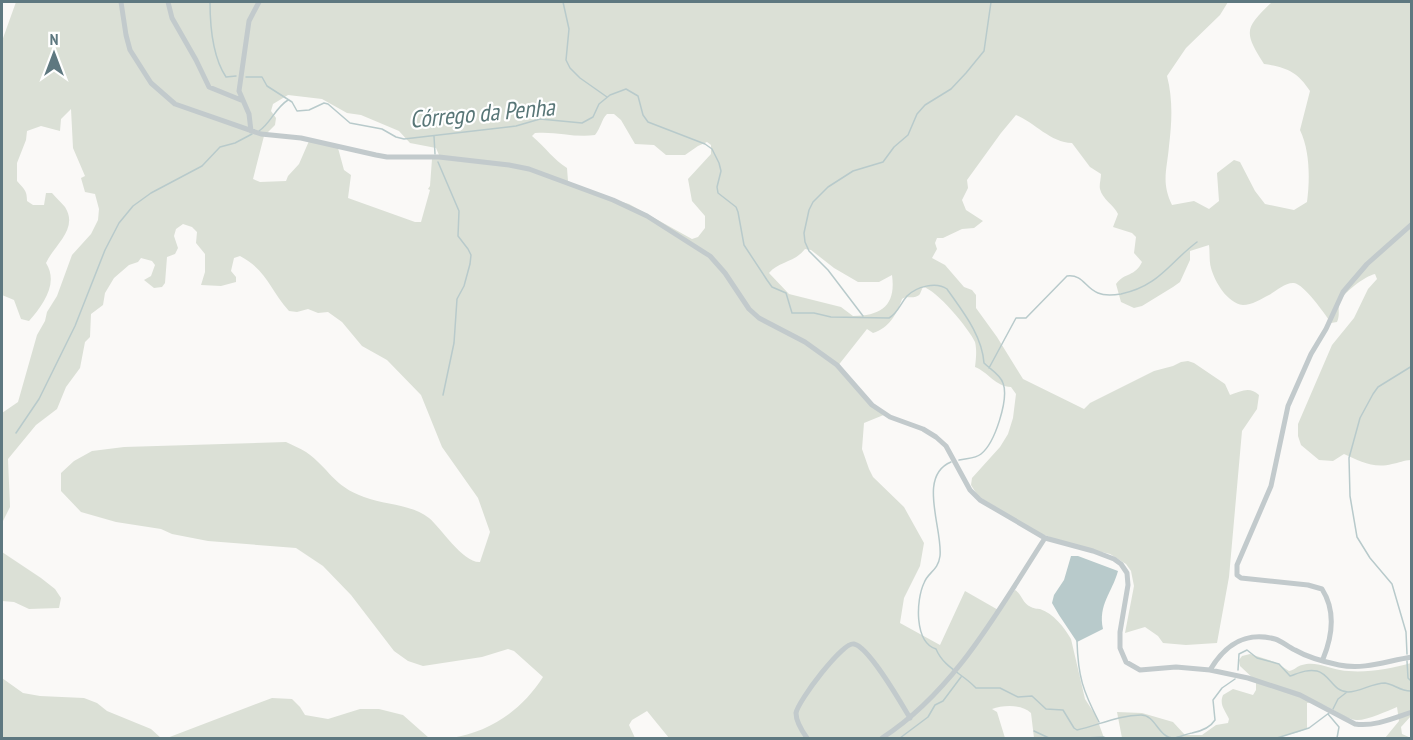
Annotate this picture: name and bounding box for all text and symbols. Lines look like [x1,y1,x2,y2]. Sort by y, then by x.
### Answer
north arrow [24,24,84,84]
text: N [50,29,58,49]
water label: Córrego da Penha [408,91,557,135]

